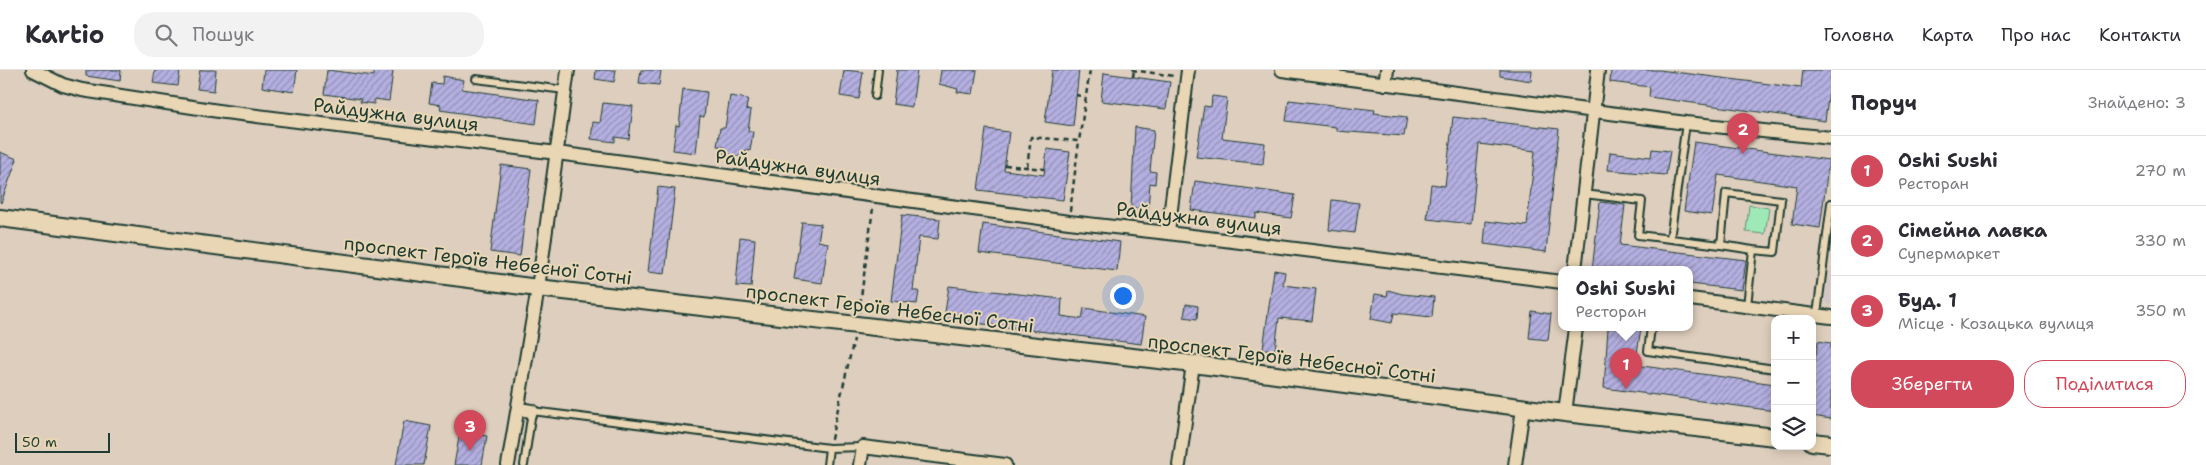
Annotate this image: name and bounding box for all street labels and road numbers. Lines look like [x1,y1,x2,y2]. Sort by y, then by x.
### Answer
street label: Райдужна вулиця [312,92,480,137]
street label: Райдужна вулиця [714,144,882,191]
street label: Райдужна вулиця [1115,196,1283,241]
street label: проспект Героїв Небесної Сотні [342,230,633,291]
street label: проспект Героїв Небесної Сотні [744,278,1035,339]
street label: проспект Героїв Небесної Сотні [1146,328,1437,389]

